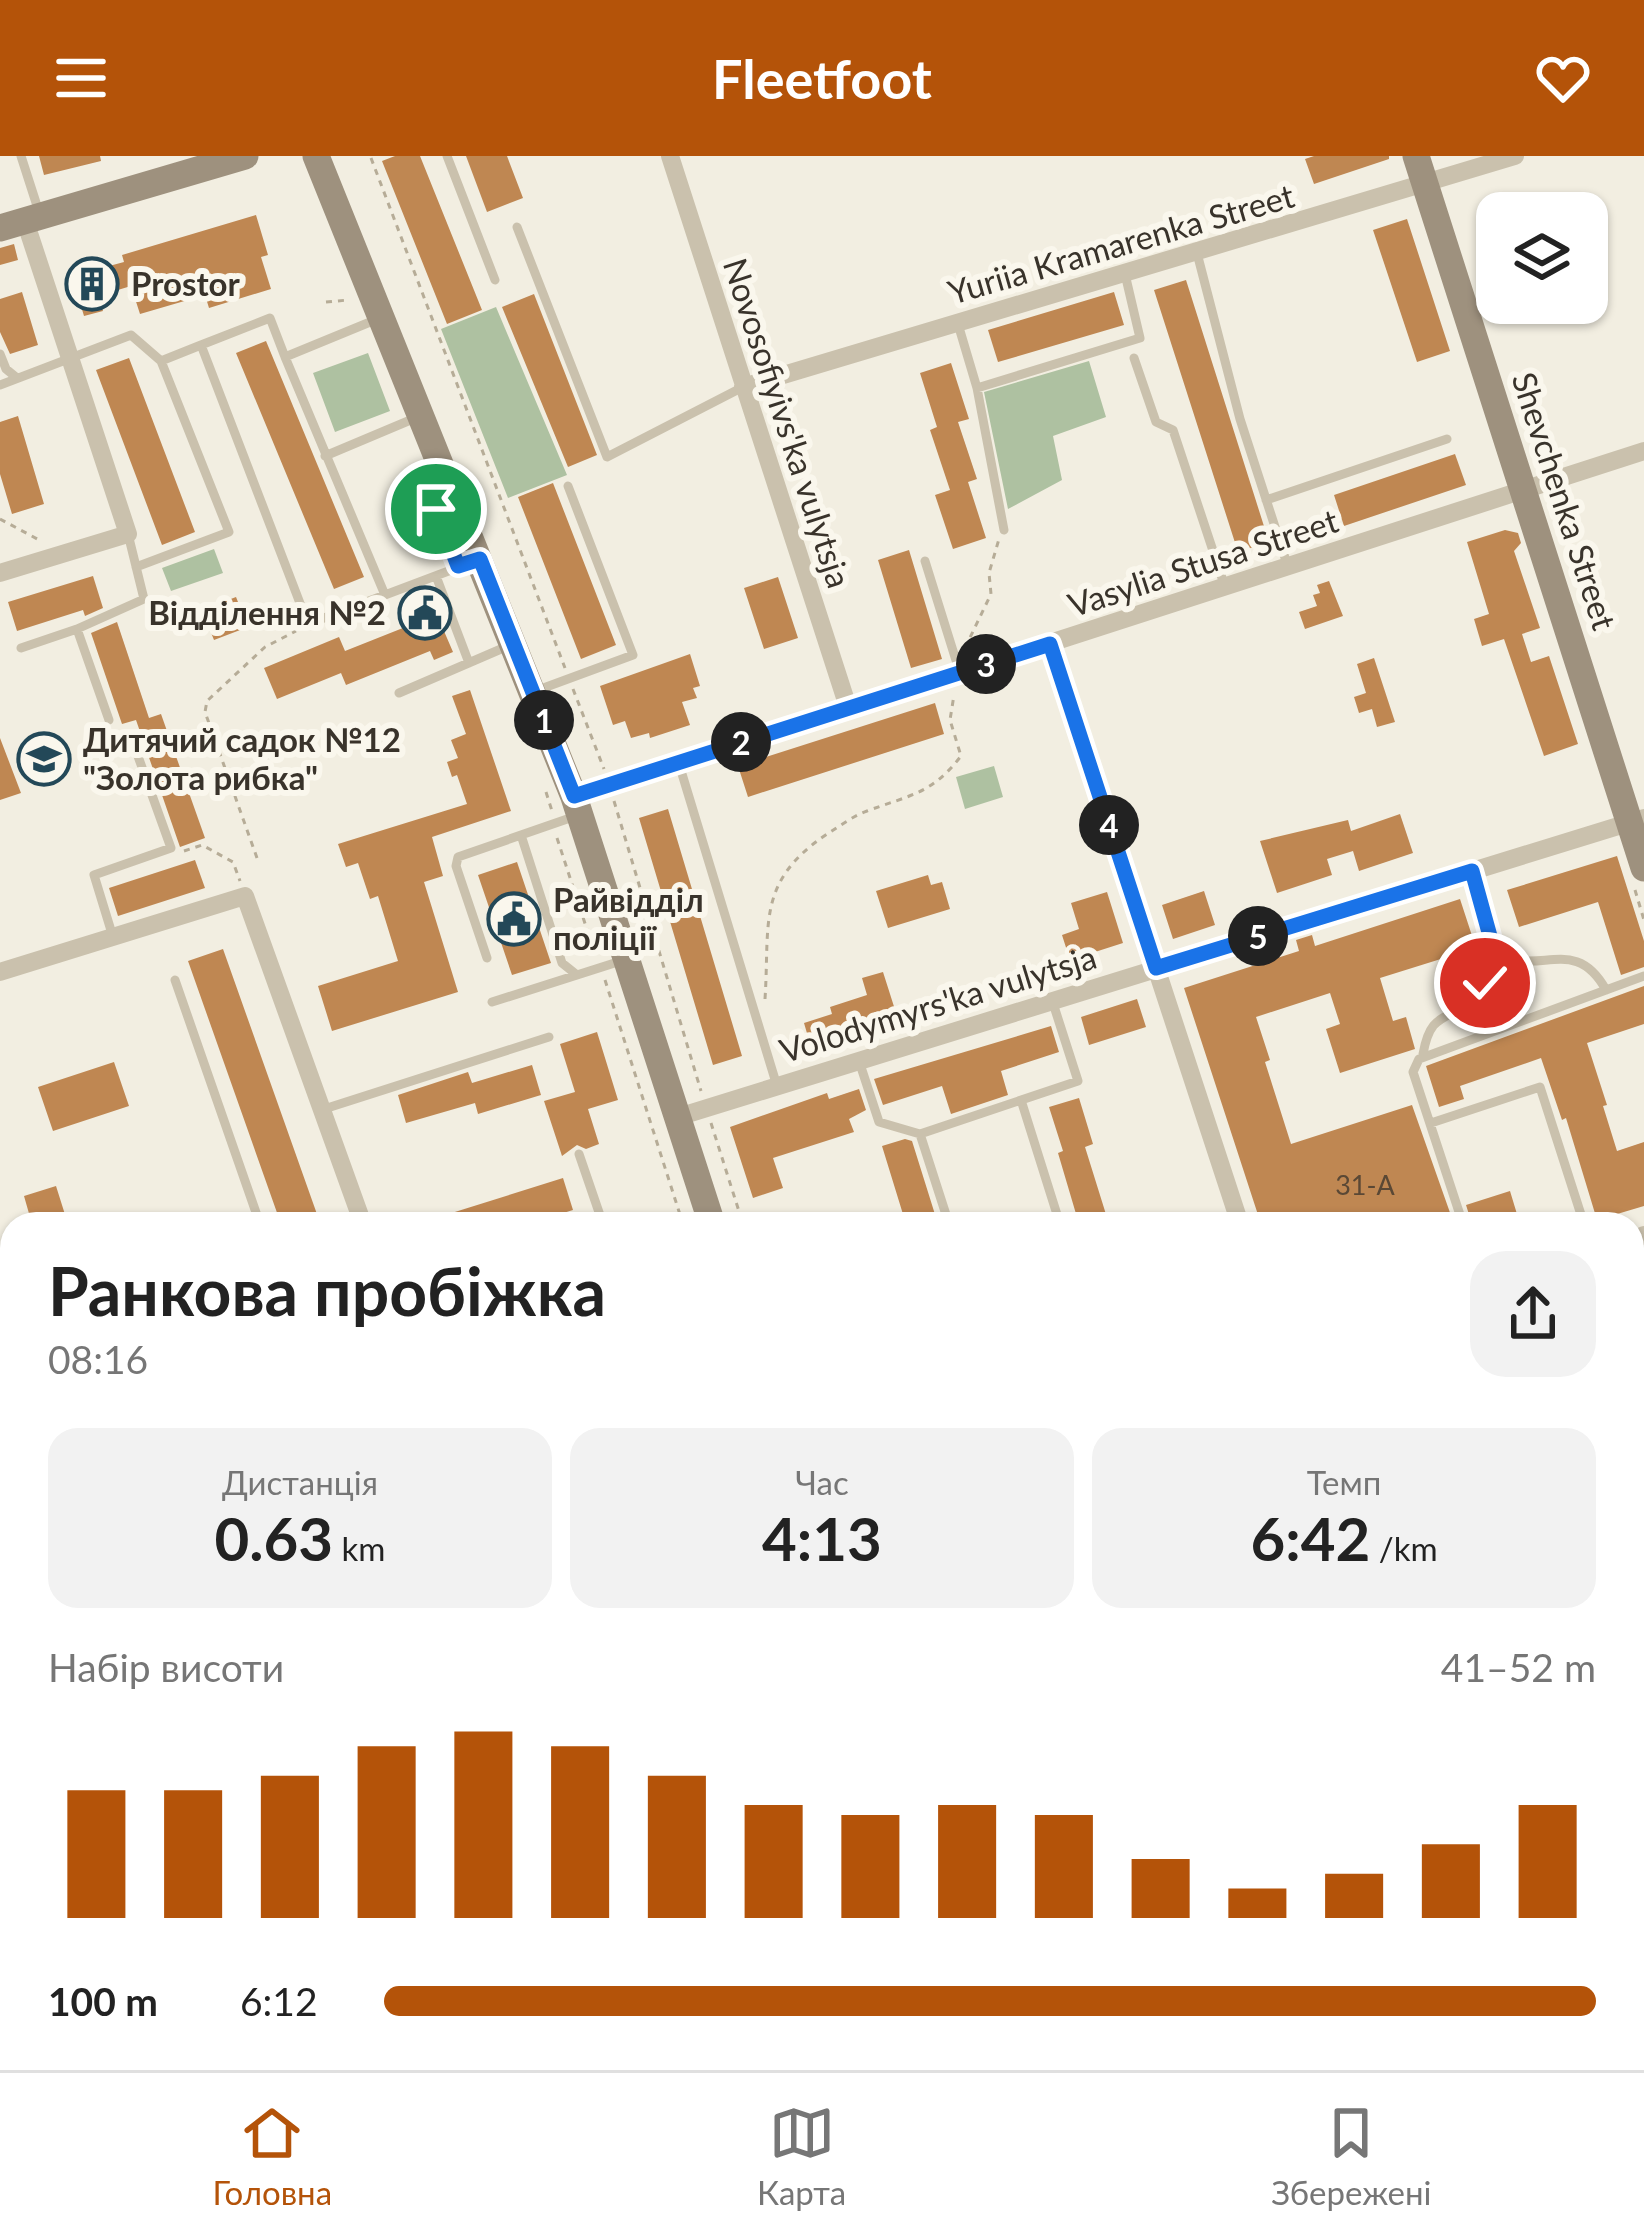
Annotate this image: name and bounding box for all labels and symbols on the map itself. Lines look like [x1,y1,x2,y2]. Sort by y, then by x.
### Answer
street label: Yuriia Kramarenka Street [943,174,1299,312]
street label: Novosofiyivs'ka vulytsja [716,253,860,592]
building icon: Prostor [64,256,120,312]
place label: Prostor [131,263,241,303]
street label: Shevchenka Street [1504,367,1625,635]
pin [385,458,487,560]
street label: Vasylia Stusa Street [1063,500,1343,625]
public building icon: Відділення №2 [397,585,453,641]
place label: Відділення №2 [148,592,386,632]
pin: 3 [956,634,1016,694]
pin: 1 [514,690,574,750]
pin: 2 [711,712,771,772]
place label: Дитячий садок №12 "Золота рибка" [83,719,401,797]
school or university icon: Дитячий садок №12 "Золота рибка" [16,731,72,787]
pin: 4 [1079,795,1139,855]
place label: Райвідділ поліції [553,879,704,957]
public building icon: Райвідділ поліції [486,891,542,947]
pin: 5 [1228,906,1288,966]
pin [1434,932,1536,1034]
street label: Volodymyrs'ka vulytsja [775,936,1101,1070]
house number: 31-А [1335,1168,1396,1201]

